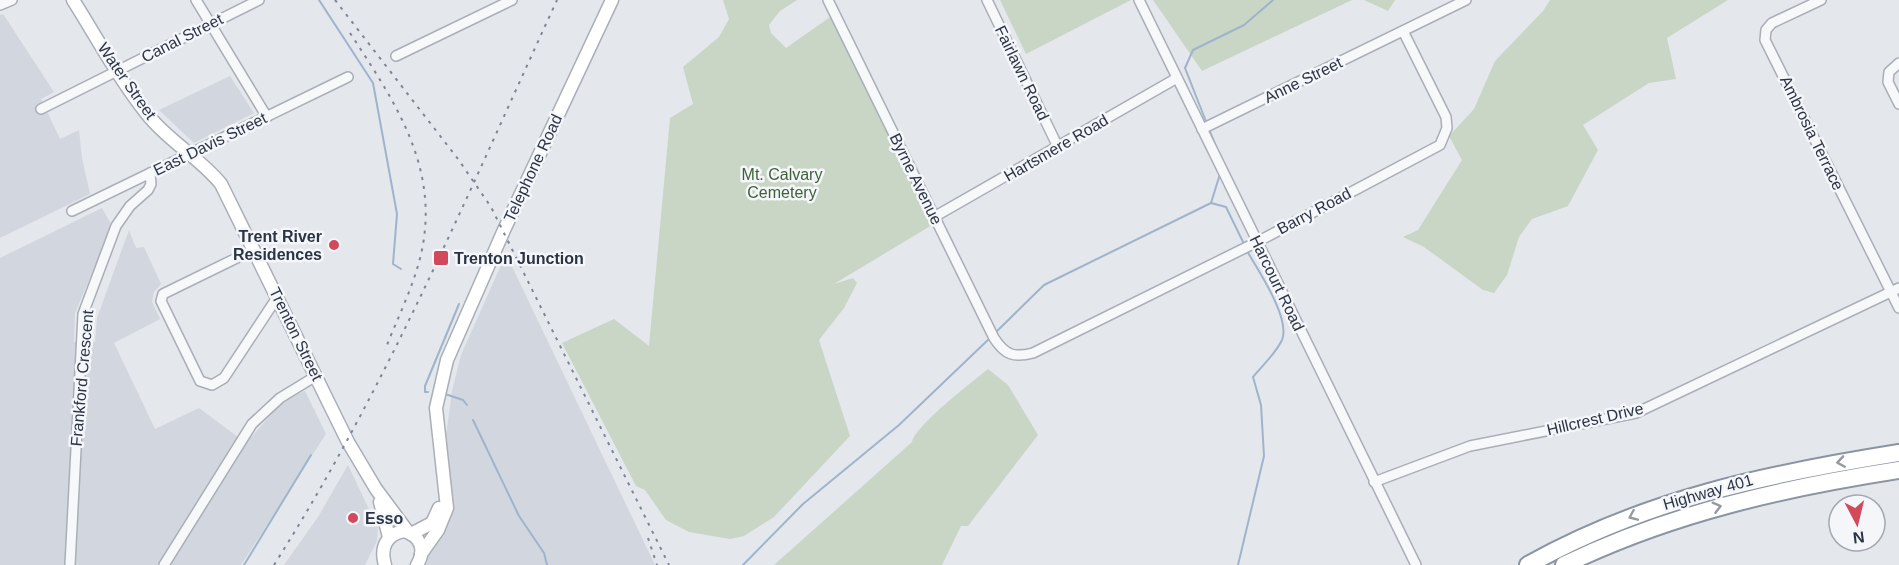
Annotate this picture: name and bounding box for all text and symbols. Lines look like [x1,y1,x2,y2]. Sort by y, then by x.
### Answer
street label: Canal Street [139,10,226,66]
street label: Fairlawn Road [992,23,1052,123]
street label: Water Street [94,40,160,123]
street label: Anne Street [1261,54,1345,106]
street label: Ambrosia Terrace [1777,73,1847,193]
street label: East Davis Street [151,109,270,179]
street label: Hartsmere Road [1001,111,1111,185]
street label: Telephone Road [501,112,565,224]
street label: Byrne Avenue [887,131,945,227]
park label: Mt. Calvary Cemetery [742,166,822,201]
street label: Barry Road [1274,184,1354,238]
place label: Trent River Residences [233,228,322,263]
street label: Harcourt Road [1247,233,1307,333]
marker: Trent River Residences [327,238,341,252]
marker: Trenton Junction [432,249,450,267]
place label: Trenton Junction [454,250,584,267]
street label: Trenton Street [266,285,326,384]
street label: Frankford Crescent [68,308,96,447]
street label: Hillcrest Drive [1545,400,1645,438]
one-way arrow [1837,455,1846,467]
street label: Highway 401 [1661,471,1755,513]
north arrow [1827,493,1887,553]
one-way arrow [1711,502,1722,514]
one-way arrow [1628,509,1639,521]
place label: Esso [365,510,403,527]
marker: Esso [346,511,360,525]
text: N [1852,528,1866,547]

